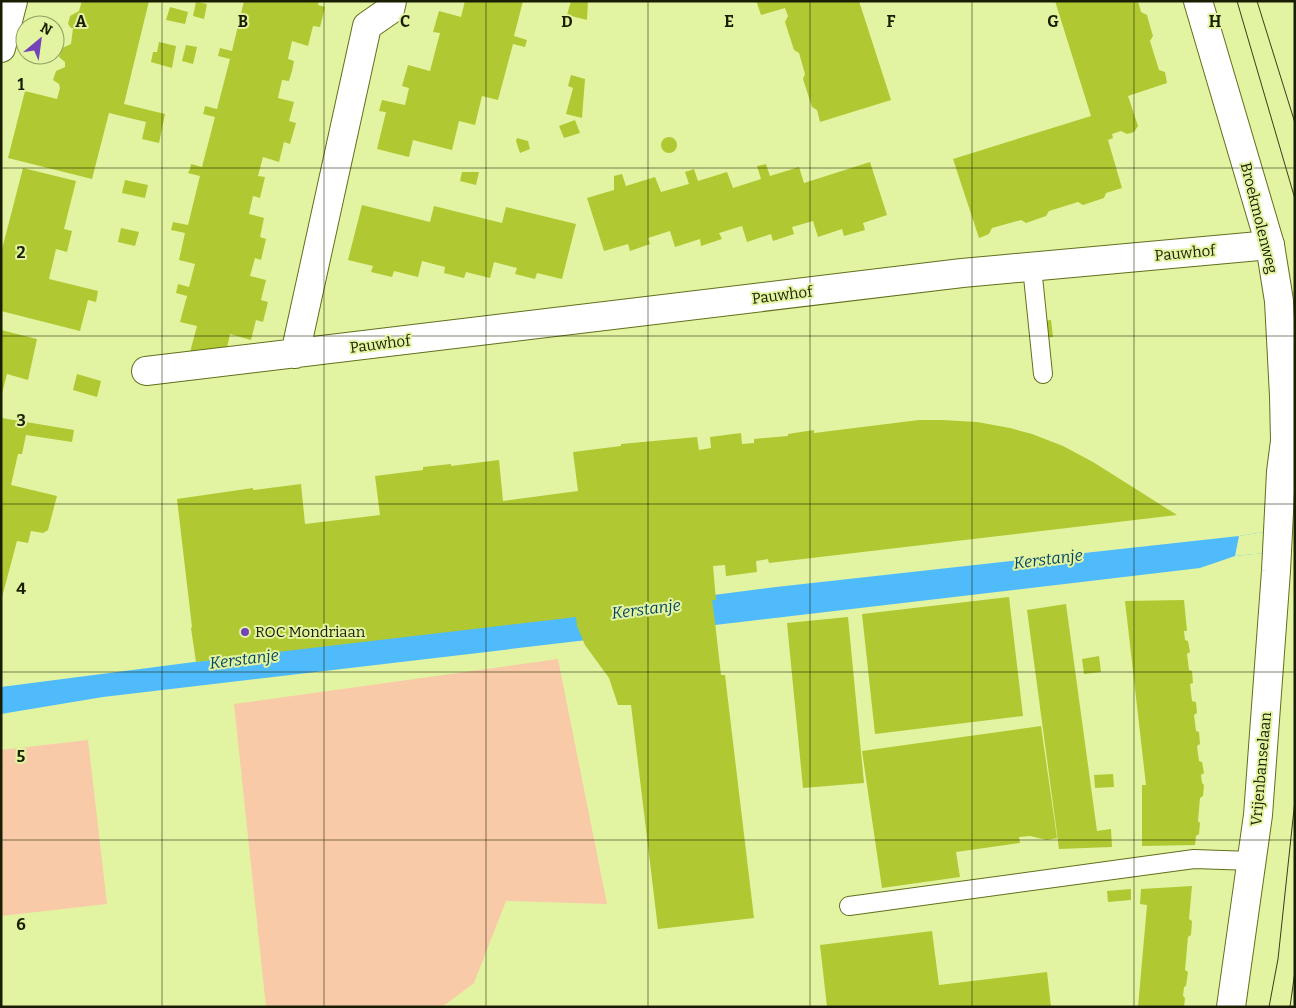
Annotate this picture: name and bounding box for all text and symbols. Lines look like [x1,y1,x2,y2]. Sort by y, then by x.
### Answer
text: A [75,12,87,31]
text: B [238,12,248,31]
text: C [400,12,410,31]
text: D [561,12,573,31]
text: E [724,12,734,31]
text: F [887,12,896,31]
text: G [1047,12,1059,31]
text: H [1209,12,1222,31]
north arrow [15,15,65,65]
text: N [37,19,55,39]
text: 1 [18,75,25,94]
street label: Broekmolenweg [1237,161,1281,275]
street label: Pauwhof [1154,241,1218,265]
text: 2 [16,243,26,262]
street label: Pauwhof [751,282,815,308]
street label: Pauwhof [349,331,413,357]
text: 3 [16,411,26,430]
water label: Kerstanje [1012,545,1084,573]
text: 4 [16,579,26,598]
water label: Kerstanje [610,595,682,623]
place label: ROC Mondriaan [255,623,366,641]
marker: ROC Mondriaan [239,626,251,638]
water label: Kerstanje [208,645,280,673]
street label: Vrijenbanselaan [1247,711,1275,827]
text: 5 [17,747,26,766]
text: 6 [16,915,26,934]

